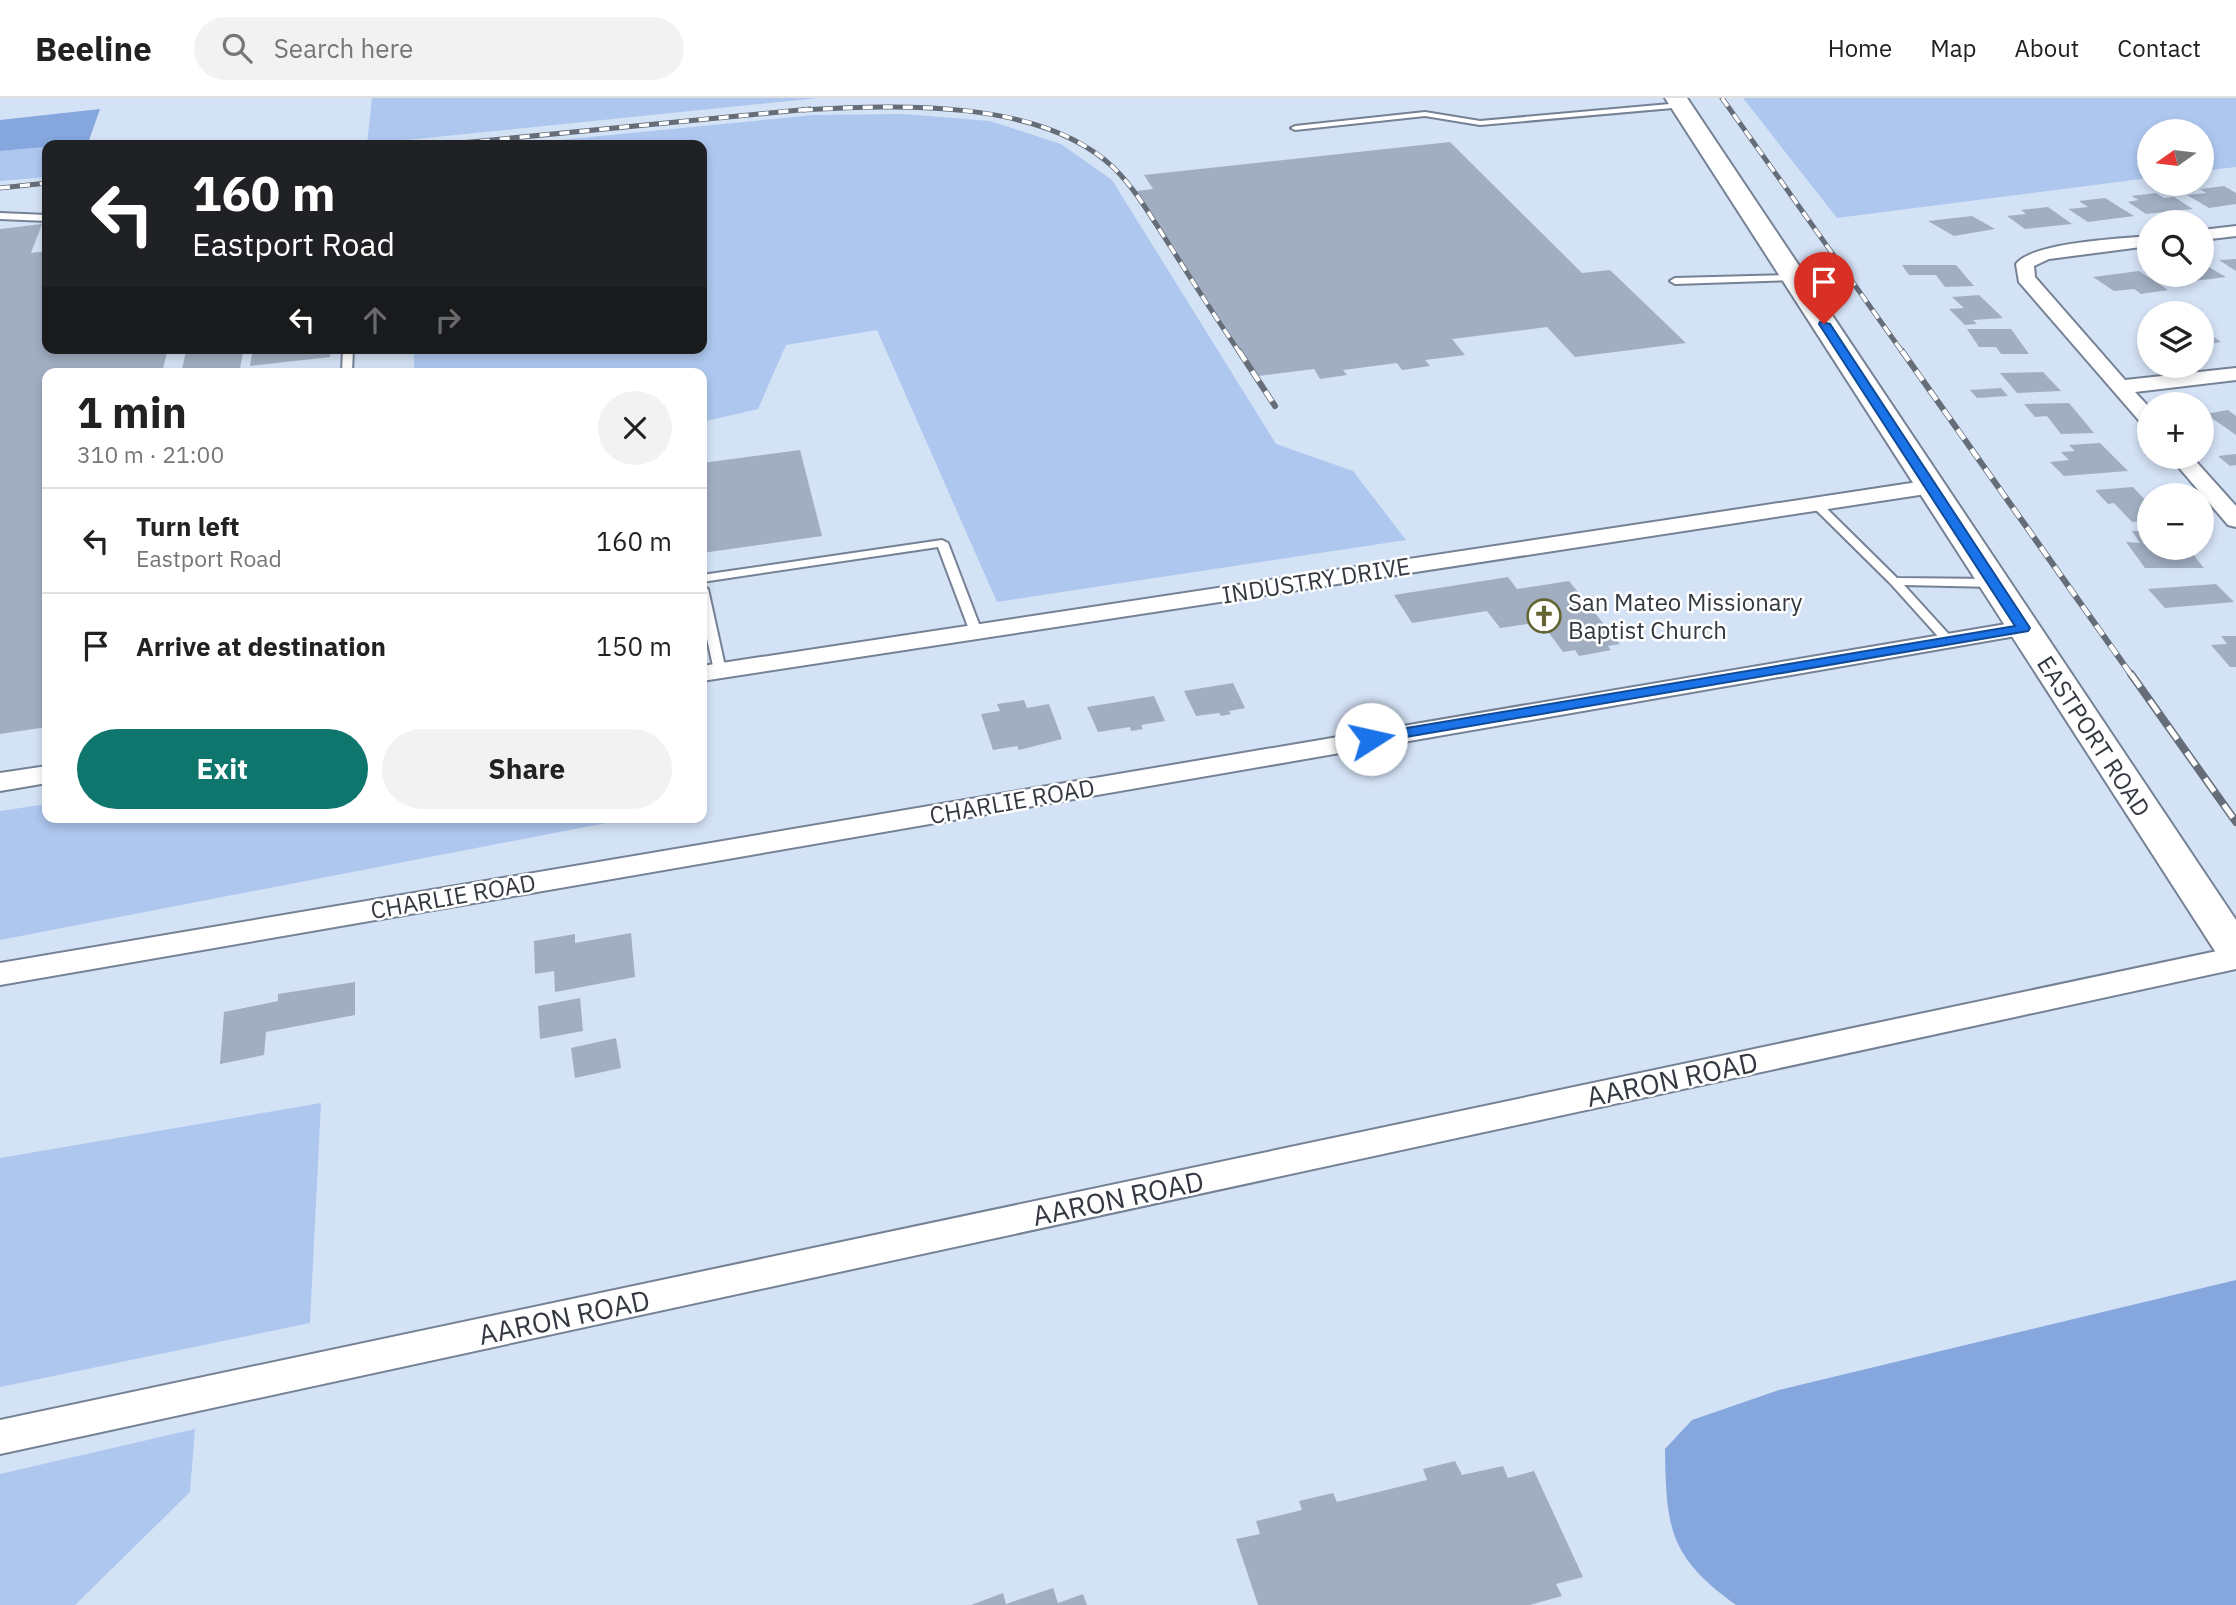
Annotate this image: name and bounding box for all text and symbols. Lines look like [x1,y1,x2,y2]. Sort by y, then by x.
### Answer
search box [194,17,684,80]
text: Beeline [35,27,152,70]
icon: search [218,29,256,67]
text: Search here [274,31,413,65]
text: Home [1828,32,1892,64]
text: Map [1930,32,1976,64]
text: About [2014,32,2079,64]
text: Contact [2117,32,2201,64]
north arrow [2137,119,2214,196]
map controls [2137,119,2214,560]
text: 160 m [192,161,336,224]
icon: left [77,168,168,259]
button: search [2137,210,2214,287]
text: Eastport Road [192,223,395,265]
pin [1794,252,1854,324]
icon: arrive [1805,263,1843,301]
icon: left [283,301,321,339]
icon: ahead [356,301,394,339]
icon: right [429,301,467,339]
button: layers [2137,301,2214,378]
text: 1 min [77,385,187,440]
button: close [598,391,672,465]
button: + [2137,392,2214,469]
text: 310 m · 21:00 [77,439,224,469]
button: − [2137,483,2214,560]
text: Turn left [136,509,239,543]
icon: left [77,522,115,560]
text: 160 m [596,524,672,558]
text: Eastport Road [136,543,282,573]
street label: INDUSTRY DRIVE [1219,549,1413,611]
place label: San Mateo Missionary Baptist Church [1568,586,1803,646]
church icon: San Mateo Missionary Baptist Church [1525,597,1563,635]
icon: arrive [77,627,115,665]
text: Arrive at destination [136,629,386,663]
text: 150 m [596,629,672,663]
street label: EASTPORT ROAD [2030,649,2158,823]
position arrow [1334,702,1408,776]
button: Exit [77,729,368,809]
button: Share [382,729,672,809]
street label: CHARLIE ROAD [927,771,1097,831]
street label: CHARLIE ROAD [368,866,538,926]
street label: AARON ROAD [1583,1043,1761,1115]
street label: AARON ROAD [1029,1162,1207,1234]
street label: AARON ROAD [475,1281,653,1353]

